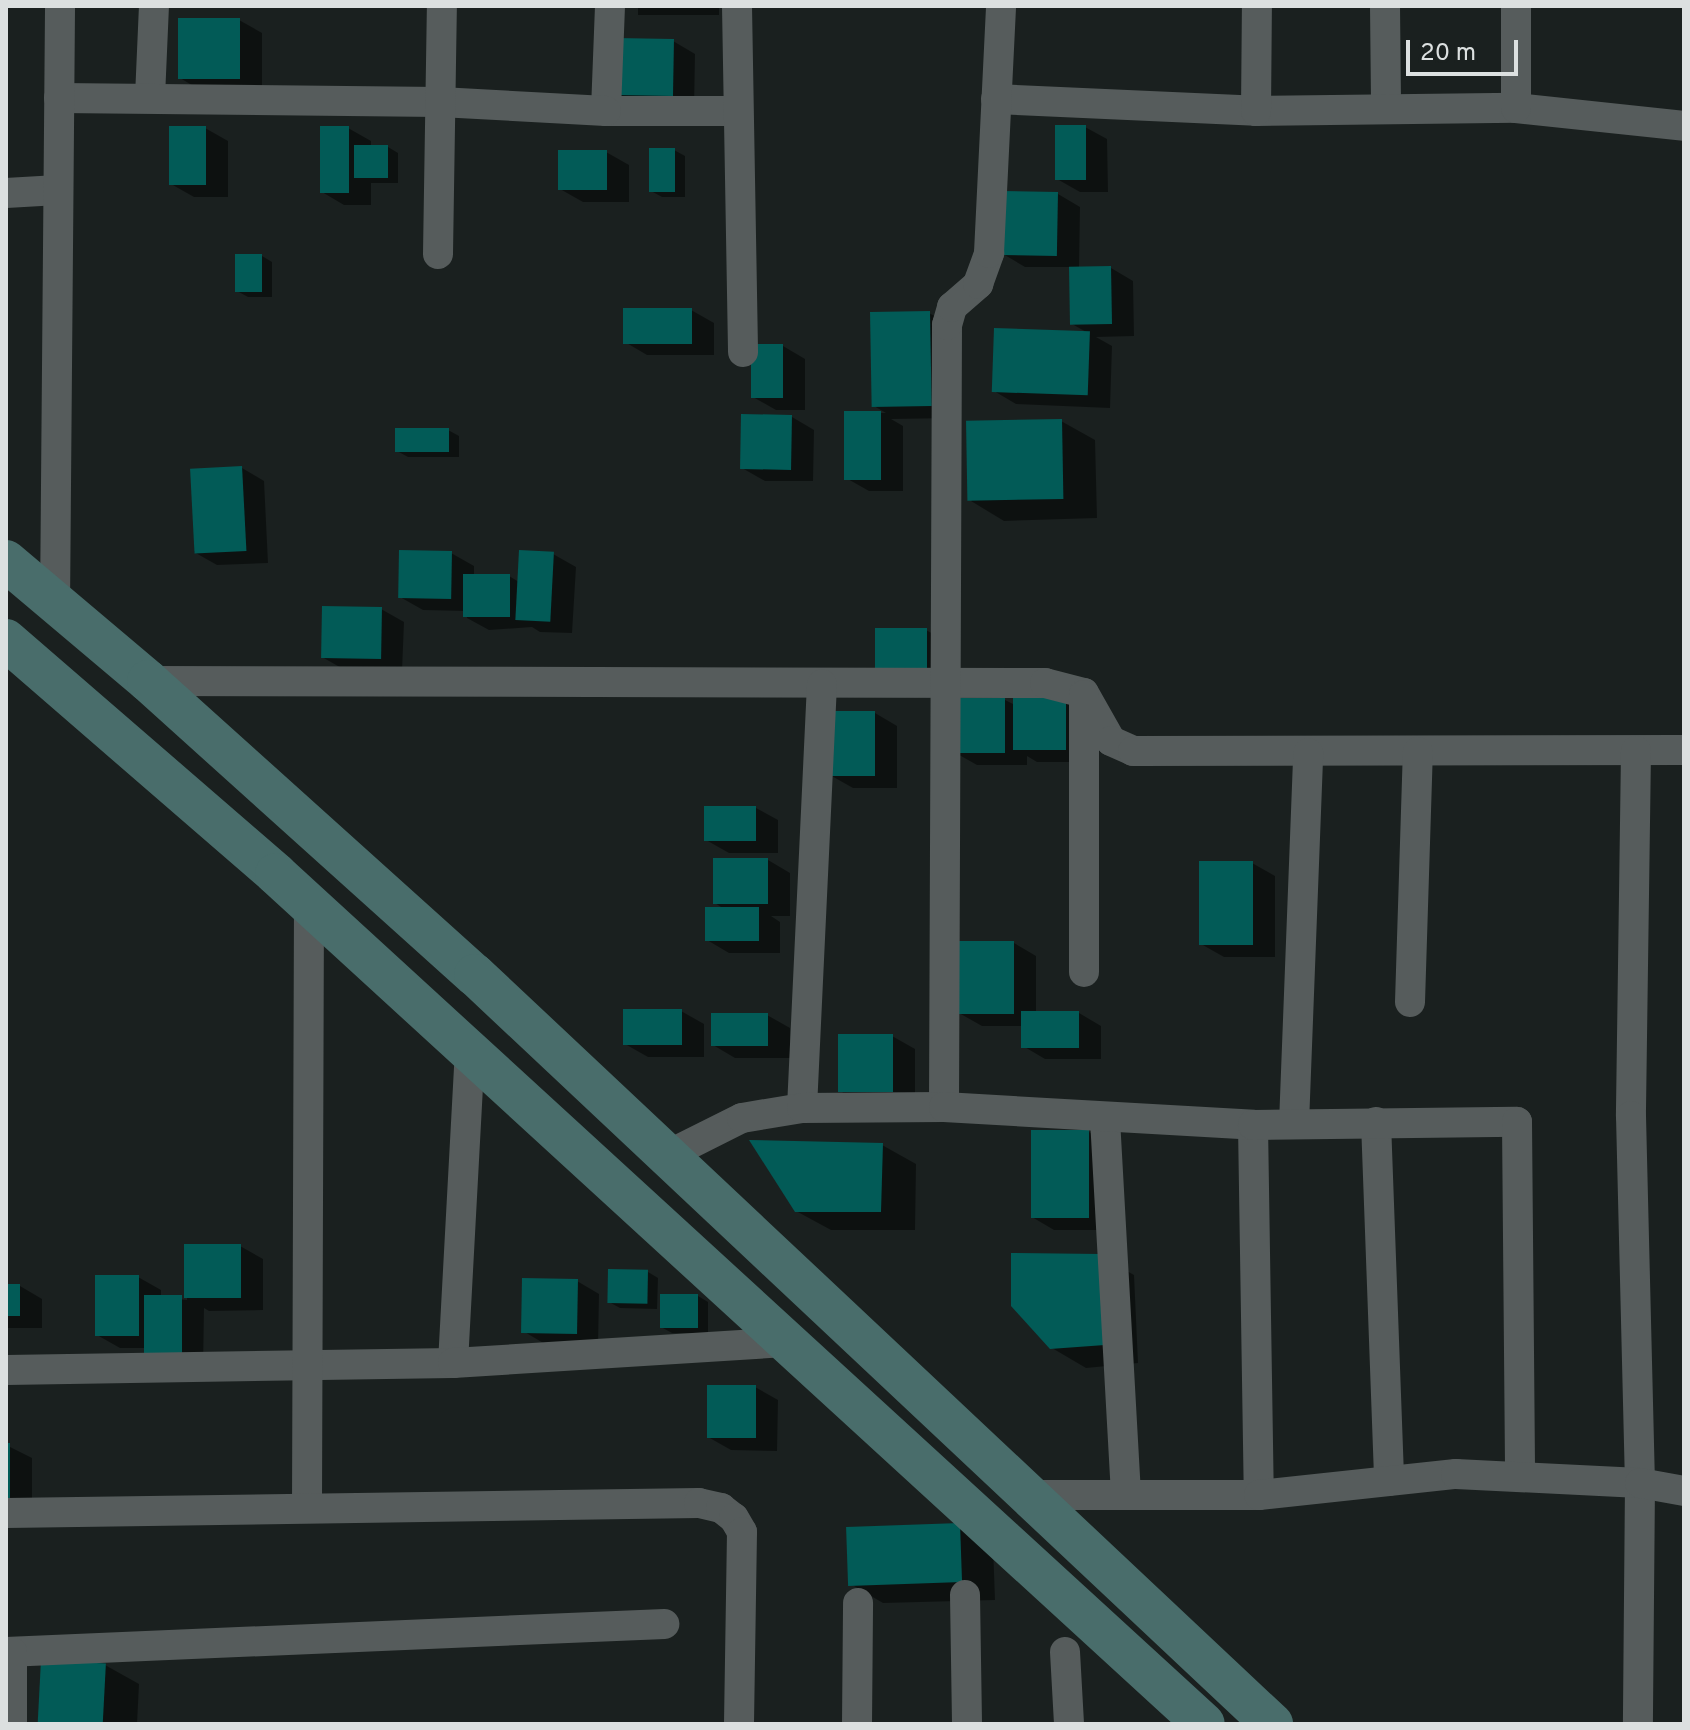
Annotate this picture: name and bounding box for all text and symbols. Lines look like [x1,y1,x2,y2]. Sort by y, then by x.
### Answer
scale bar [1410,24,1522,74]
text: 20 m [1420,39,1476,69]

